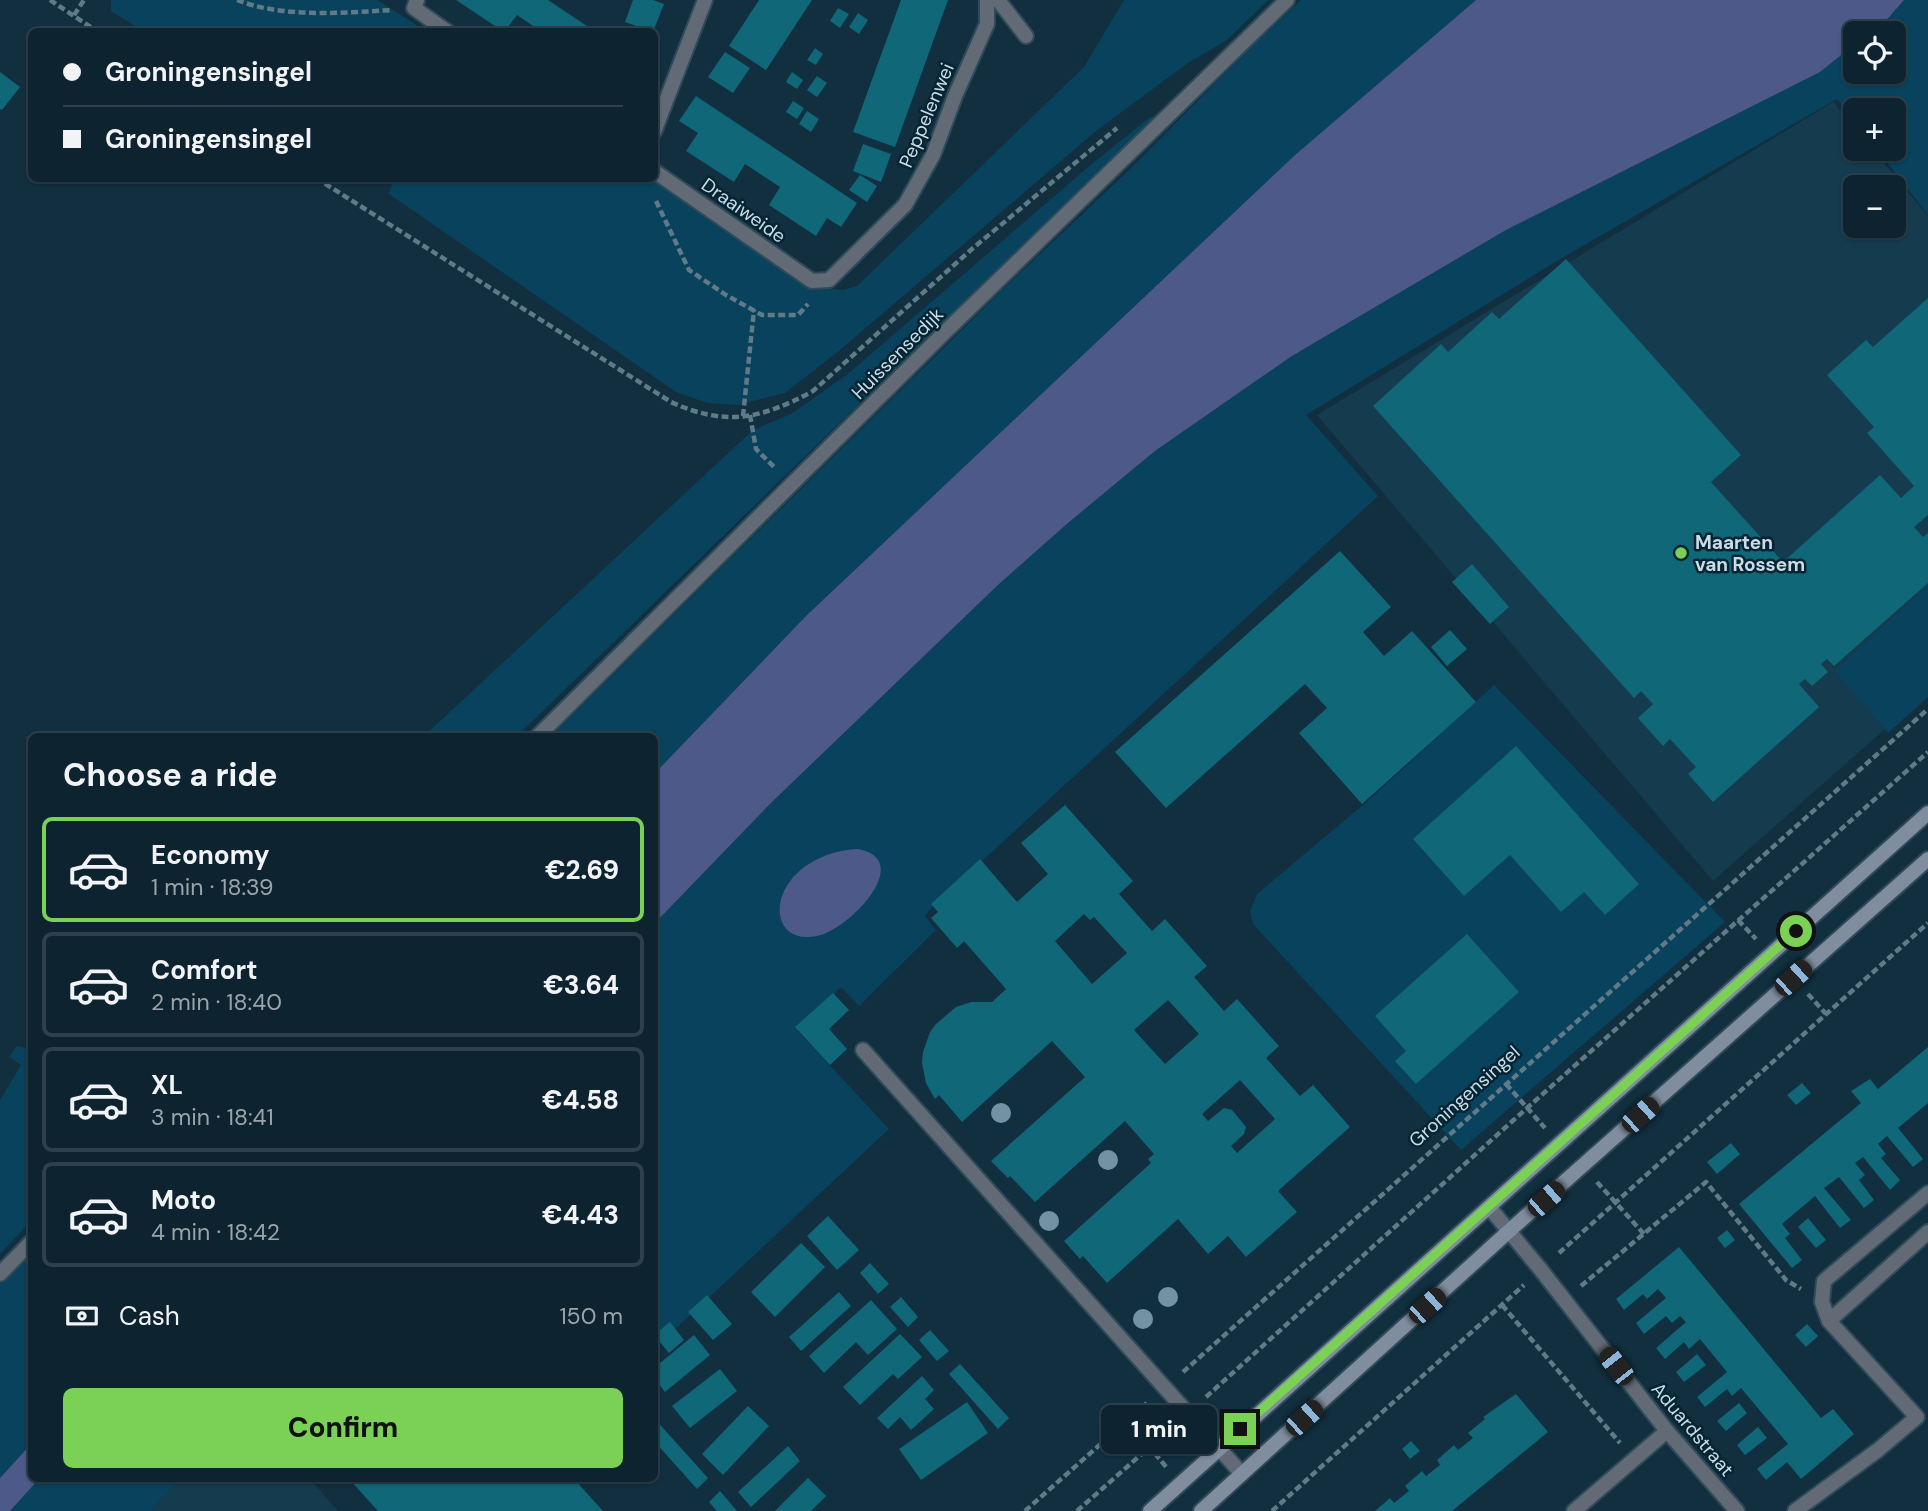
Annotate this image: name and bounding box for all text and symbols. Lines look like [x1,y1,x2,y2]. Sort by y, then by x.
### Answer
map controls [1843,21,1906,238]
button: locate [1843,21,1906,84]
text: Groningensingel [105,55,312,89]
street label: Peppelenwei [893,59,960,171]
button: + [1843,98,1906,161]
text: Groningensingel [105,122,312,156]
street label: Draaiweide [697,172,791,249]
button: − [1843,175,1906,238]
street label: Huissensedijk [846,302,949,405]
place label: Maarten van Rossem [1695,530,1805,577]
marker: Maarten van Rossem [1673,545,1689,561]
text: Choose a ride [63,754,278,796]
icon: car [67,838,130,901]
text: Economy [151,838,269,872]
text: €2.69 [545,853,619,887]
text: 1 min · 18:39 [151,872,273,902]
route start [1780,915,1812,947]
icon: car [67,953,130,1016]
text: Comfort [151,953,257,987]
car [1771,956,1816,1000]
text: €3.64 [543,968,619,1002]
text: 2 min · 18:40 [151,987,282,1017]
street label: Groningensingel [1404,1040,1525,1153]
icon: car [67,1068,130,1131]
text: XL [151,1068,183,1102]
text: €4.58 [542,1083,619,1117]
car [1618,1093,1663,1137]
text: 3 min · 18:41 [151,1102,274,1132]
car [1524,1177,1569,1221]
icon: car [67,1183,130,1246]
text: Moto [151,1183,216,1217]
text: €4.43 [542,1198,619,1232]
text: 4 min · 18:42 [151,1217,280,1247]
car [1405,1284,1450,1328]
icon: cash [63,1297,101,1335]
text: Cash [119,1299,180,1333]
text: 150 m [559,1301,623,1331]
car [1595,1343,1638,1389]
street label: Aduardstraat [1646,1377,1739,1482]
button: Confirm [63,1388,623,1468]
car [1282,1396,1327,1440]
callout: 1 min [1100,1404,1216,1454]
route end [1224,1413,1256,1445]
text: 1 min [1131,1414,1187,1444]

